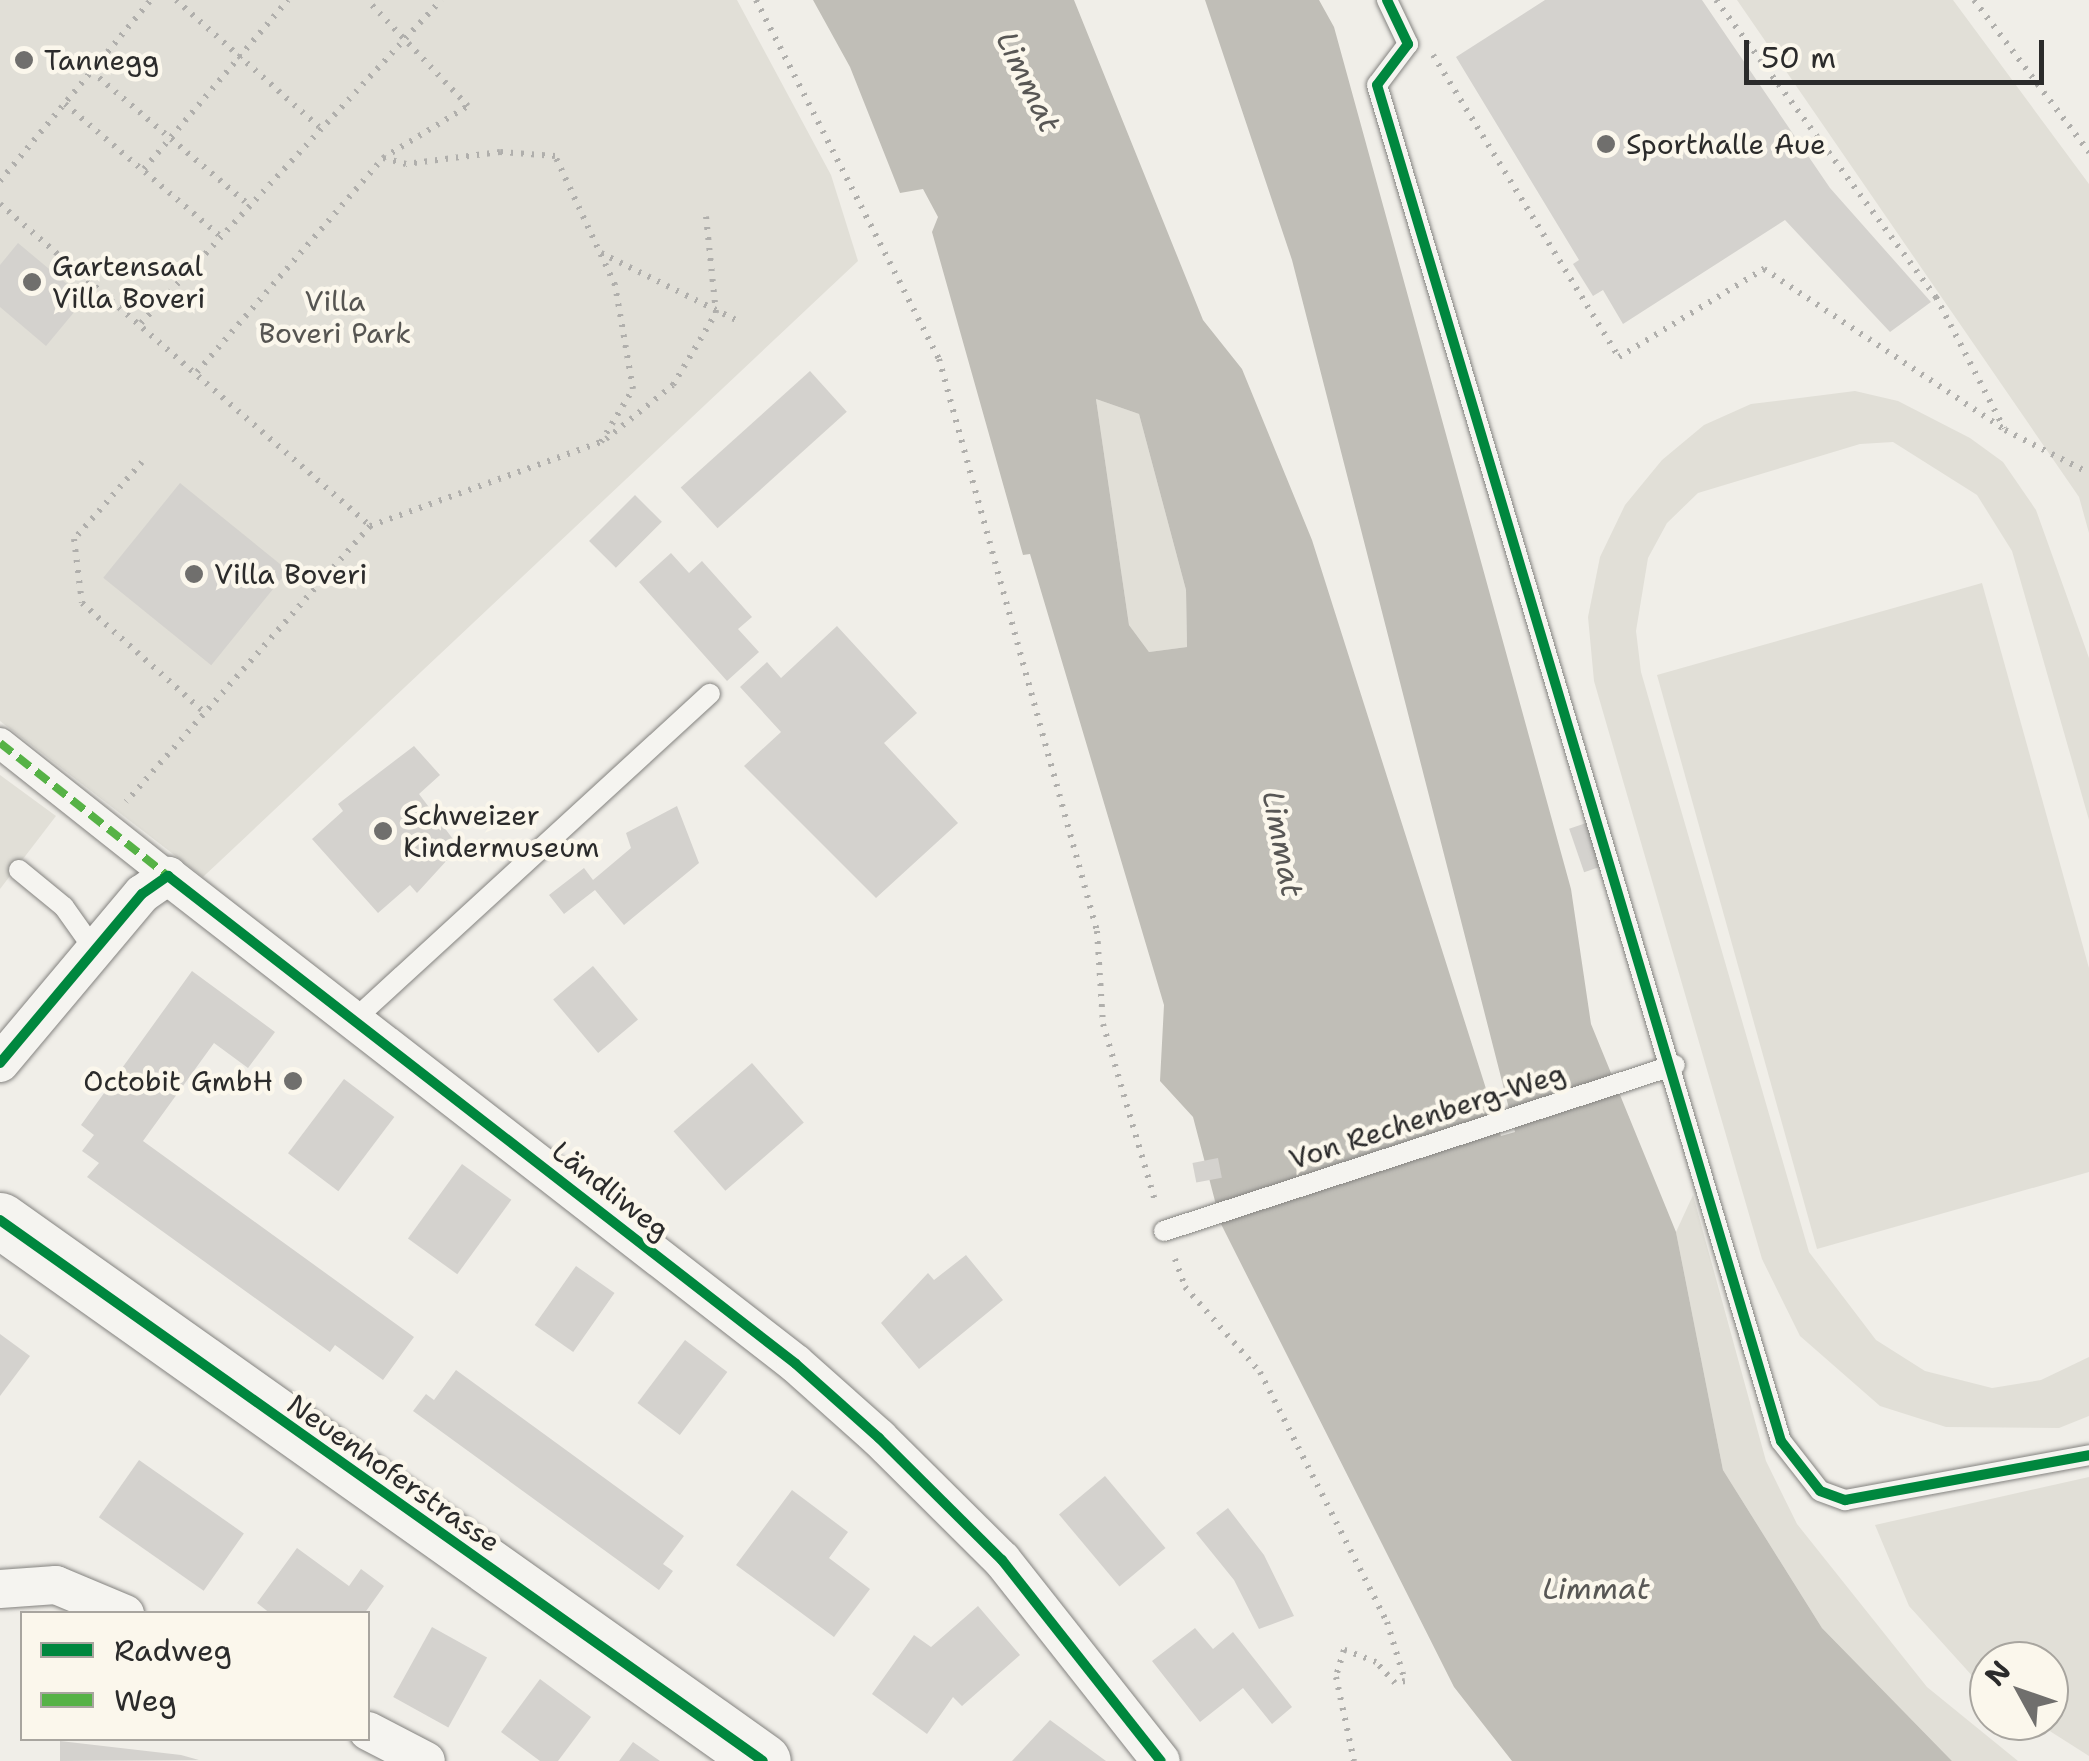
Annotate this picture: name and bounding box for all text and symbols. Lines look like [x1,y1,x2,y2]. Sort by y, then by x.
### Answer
scale bar [1749,20,2049,82]
water label: Limmat [988,26,1068,138]
text: 50 m [1761,37,1836,78]
place label: Tannegg [44,43,159,77]
marker: Tannegg [13,49,35,71]
place label: Sporthalle Aue [1626,127,1826,161]
marker: Sporthalle Aue [1595,133,1617,155]
place label: Gartensaal Villa Boveri [52,249,205,315]
marker: Gartensaal Villa Boveri [21,271,43,293]
park label: Villa Boveri Park [259,284,411,350]
place label: Villa Boveri [214,557,367,591]
marker: Villa Boveri [183,563,205,585]
water label: Limmat [1254,788,1310,900]
place label: Schweizer Kindermuseum [403,798,599,864]
marker: Schweizer Kindermuseum [372,820,394,842]
street label: Von Rechenberg-Weg [1285,1056,1569,1176]
place label: Octobit GmbH [83,1064,273,1098]
marker: Octobit GmbH [282,1070,304,1092]
street label: Ländliweg [546,1134,676,1246]
street label: Neuenhoferstrasse [281,1387,507,1559]
water label: Limmat [1542,1571,1650,1607]
legend [20,1611,370,1741]
text: Radweg [114,1630,232,1671]
north arrow [1969,1641,2069,1741]
text: N [1976,1652,2019,1694]
text: Weg [114,1680,177,1721]

